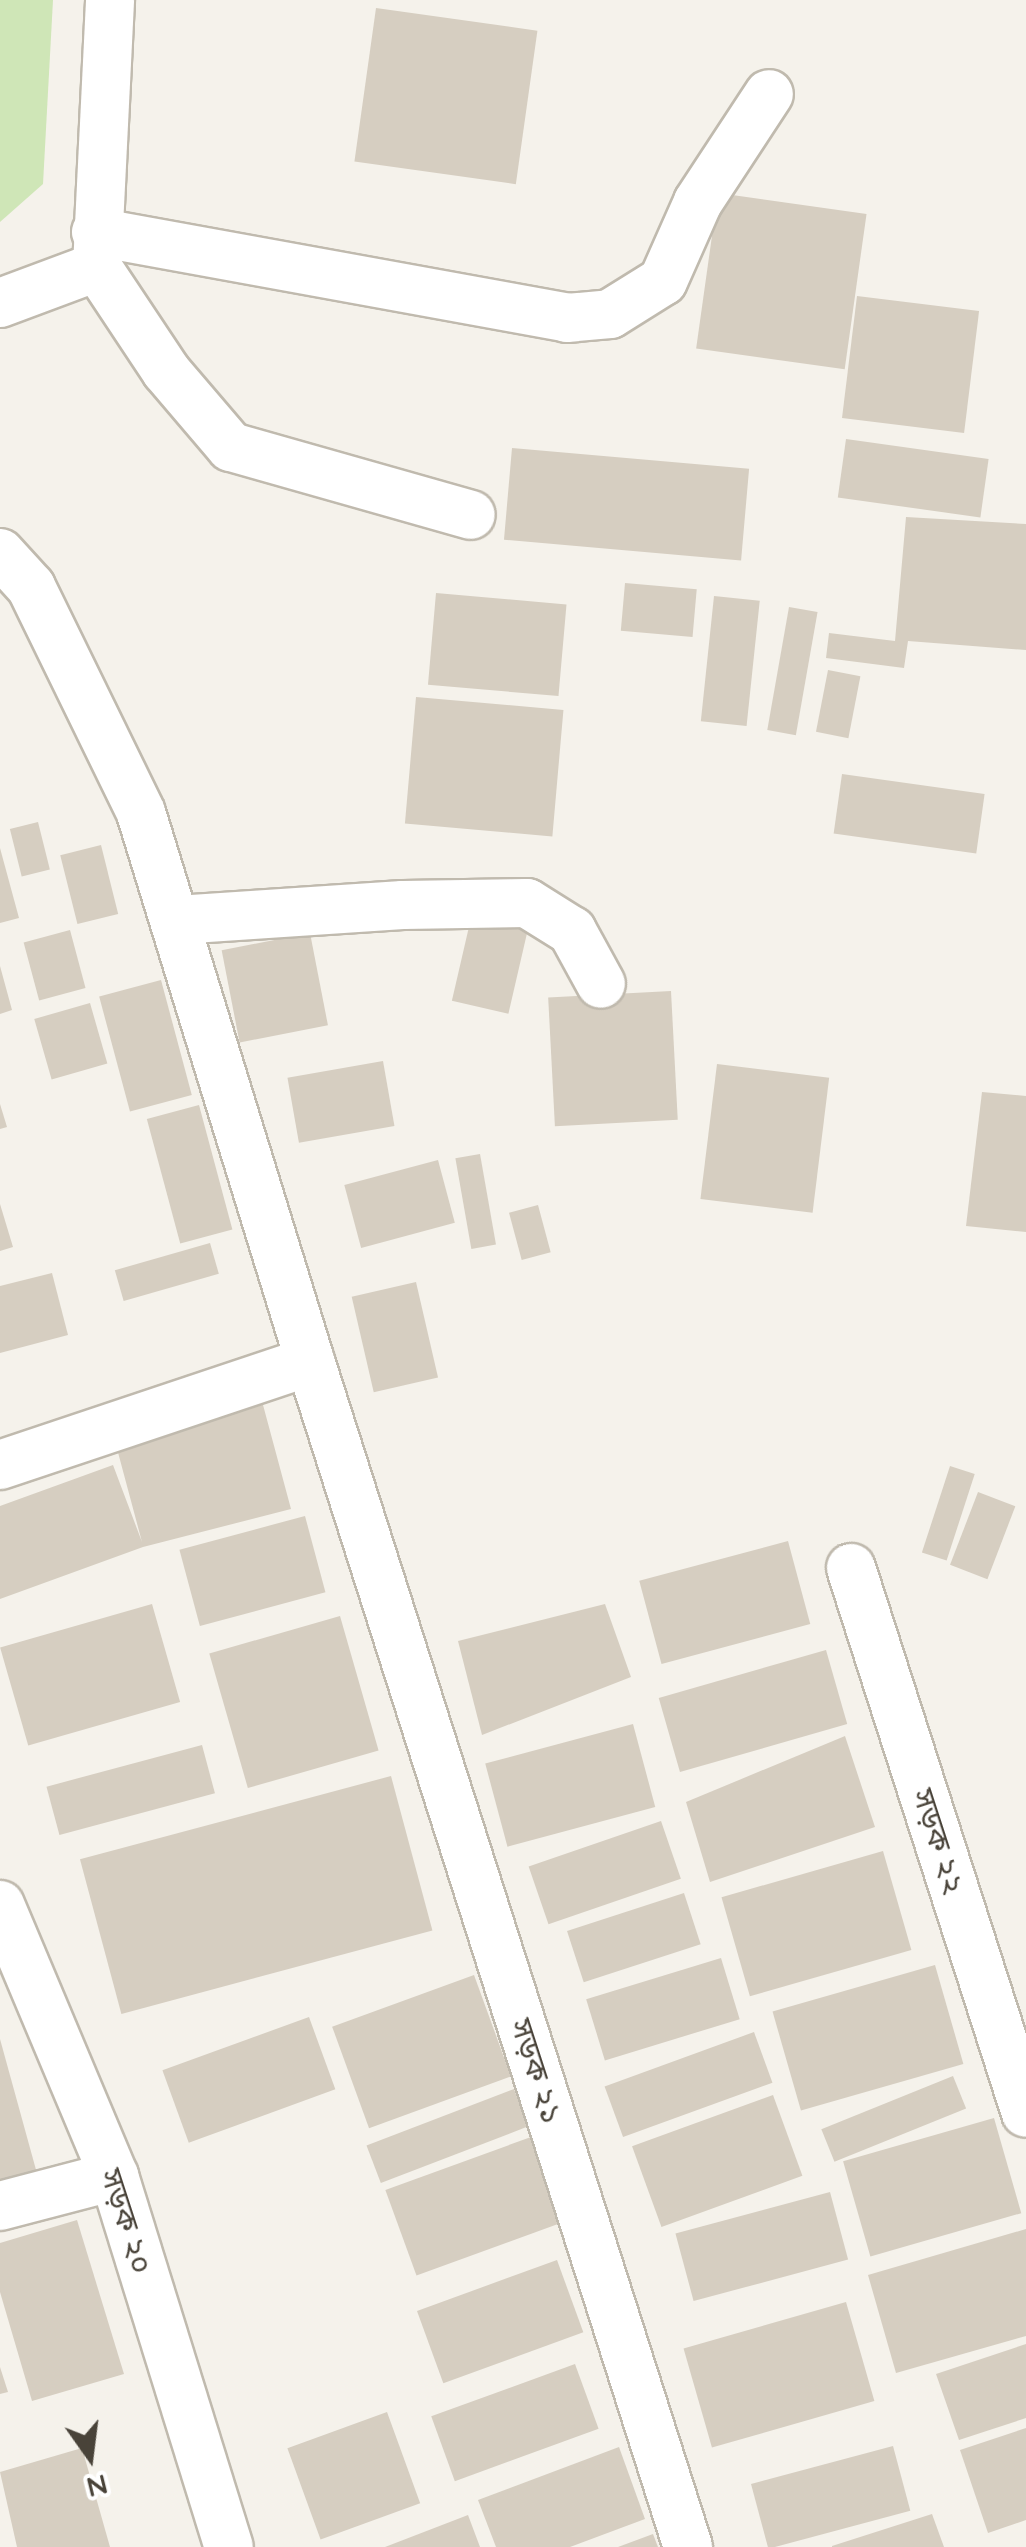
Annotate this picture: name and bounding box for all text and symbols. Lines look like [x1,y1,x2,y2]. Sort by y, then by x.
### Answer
street label: সড়ক ২২ [905,1784,973,1898]
street label: সড়ক ২১ [503,2014,571,2128]
street label: সড়ক ২০ [93,2164,161,2278]
north arrow [40,2407,140,2507]
text: N [83,2467,112,2506]

